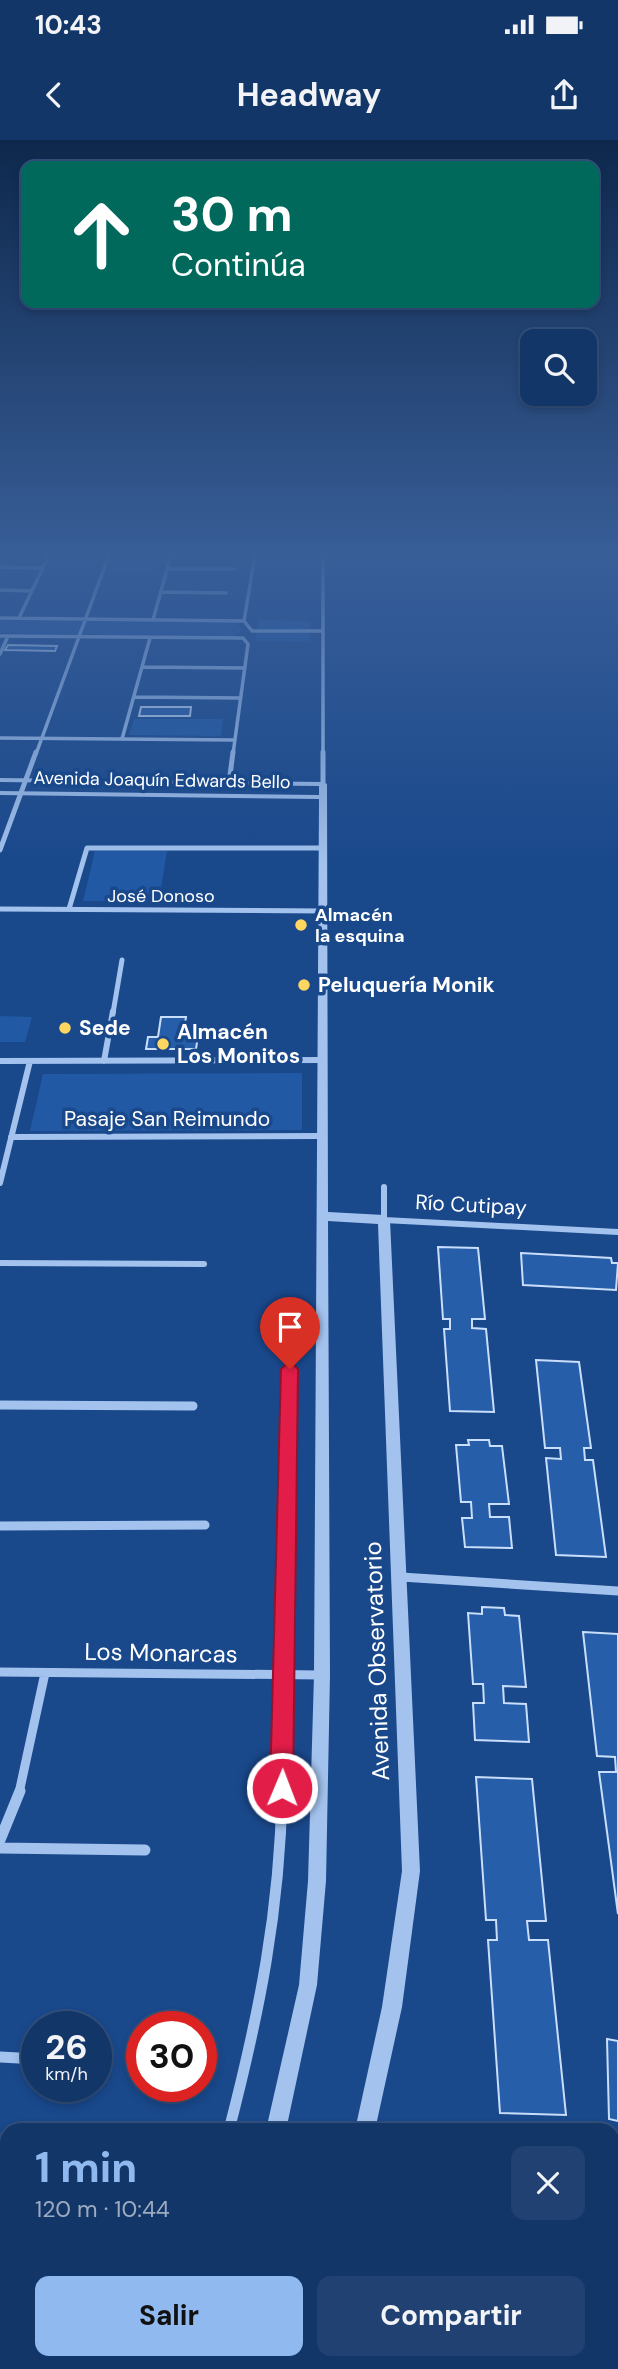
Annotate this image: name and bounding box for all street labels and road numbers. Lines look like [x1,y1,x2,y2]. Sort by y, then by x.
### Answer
street label: Avenida Joaquín Edwards Bello [33,766,291,794]
street label: José Donoso [107,884,215,908]
street label: Pasaje San Reimundo [64,1105,270,1133]
street label: Río Cutipay [415,1188,528,1222]
street label: Avenida Observatorio [357,1541,396,1781]
street label: Los Monarcas [84,1636,238,1669]

